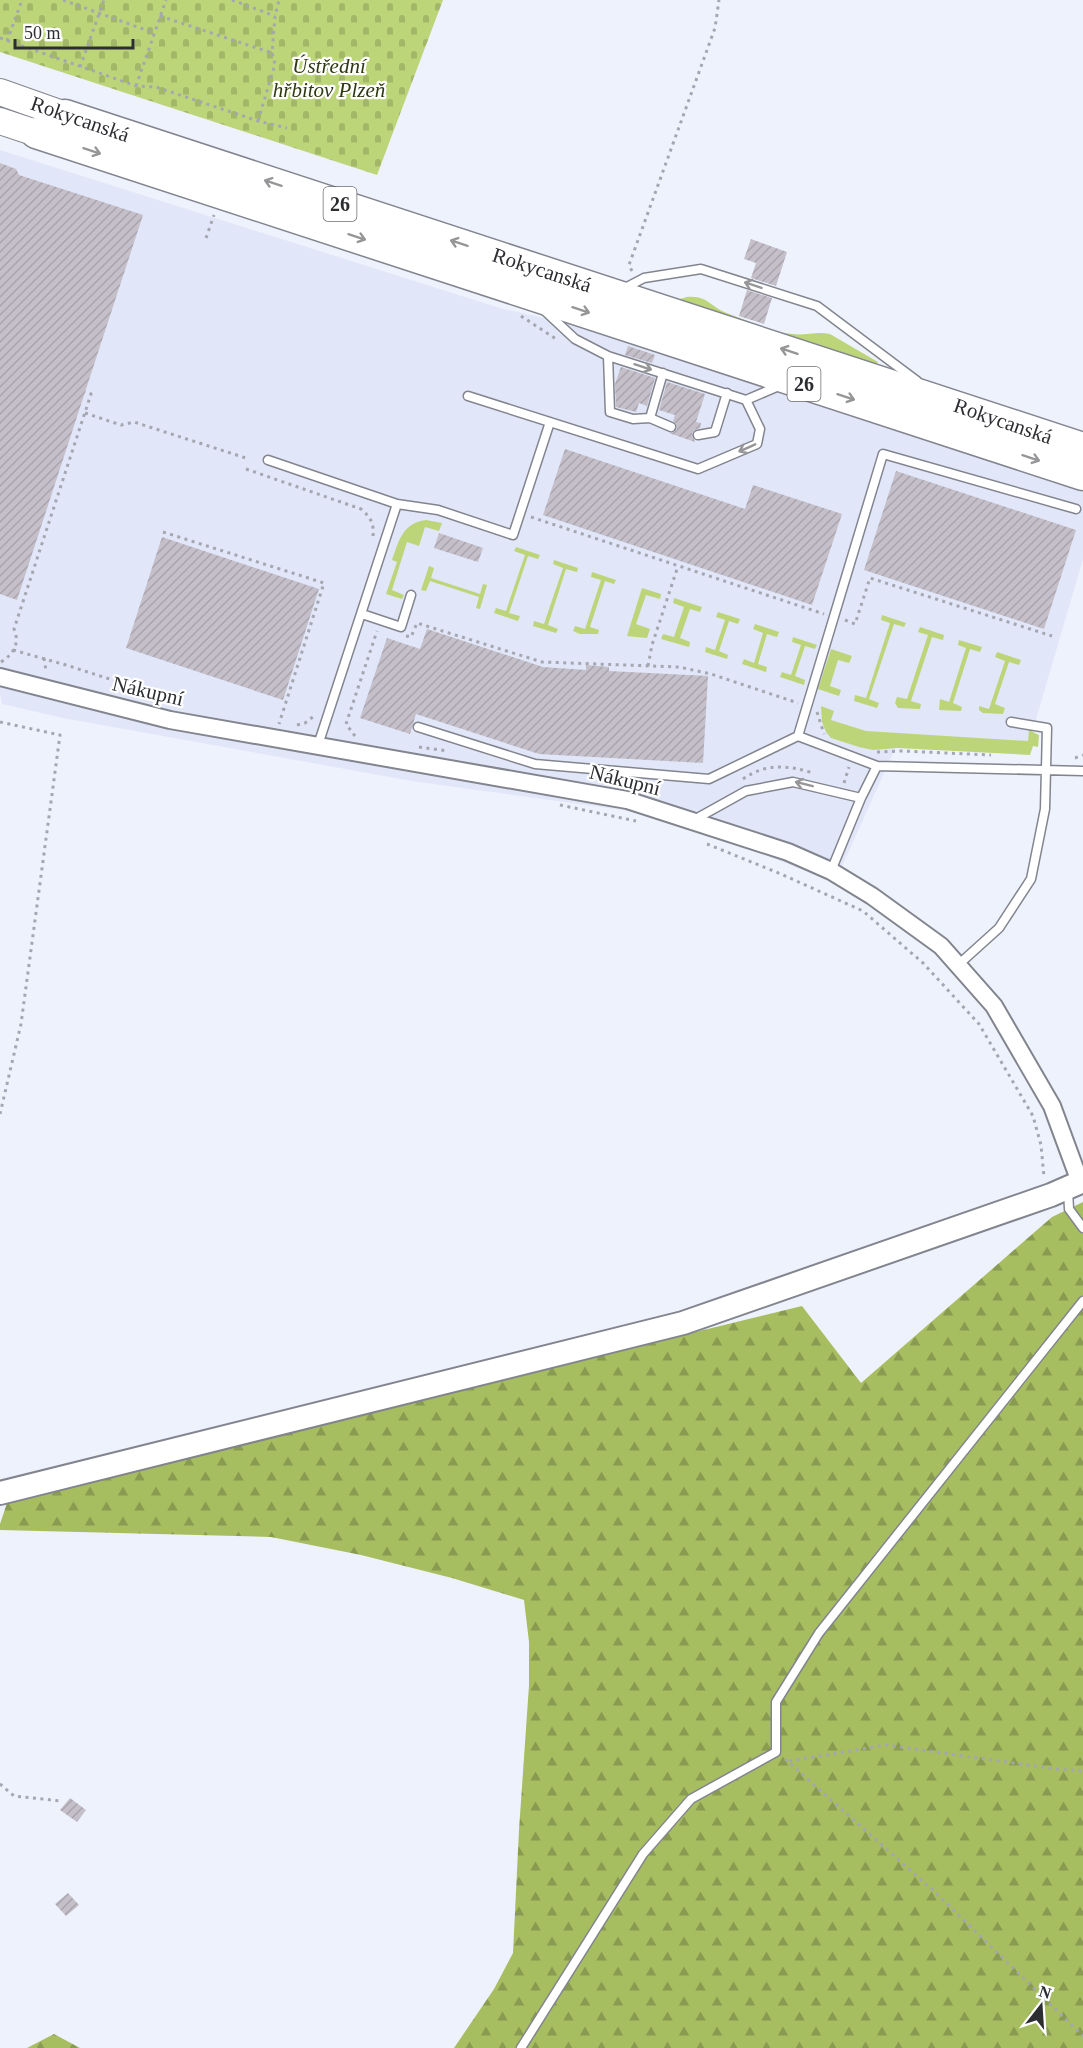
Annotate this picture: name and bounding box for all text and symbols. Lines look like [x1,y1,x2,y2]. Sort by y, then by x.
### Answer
scale bar [15,12,134,50]
text: 50 m [24,23,61,43]
park label: Ústřední hřbitov Plzeň [273,54,386,102]
street label: Rokycanská [28,91,133,147]
one-way arrow [82,146,101,157]
one-way arrow [264,177,283,188]
road number: 26 [324,187,356,221]
one-way arrow [347,233,366,244]
one-way arrow [450,237,469,248]
street label: Rokycanská [489,243,595,297]
one-way arrow [744,279,763,290]
one-way arrow [571,306,590,317]
one-way arrow [780,345,799,356]
one-way arrow [633,362,652,373]
road number: 26 [788,367,820,401]
one-way arrow [836,393,855,404]
street label: Rokycanská [951,393,1056,449]
one-way arrow [738,443,756,454]
one-way arrow [1021,453,1040,464]
street label: Nákupní [110,671,186,711]
street label: Nákupní [587,760,663,800]
one-way arrow [795,778,814,790]
north arrow [1011,1976,1071,2036]
text: N [1037,1982,1054,2002]

